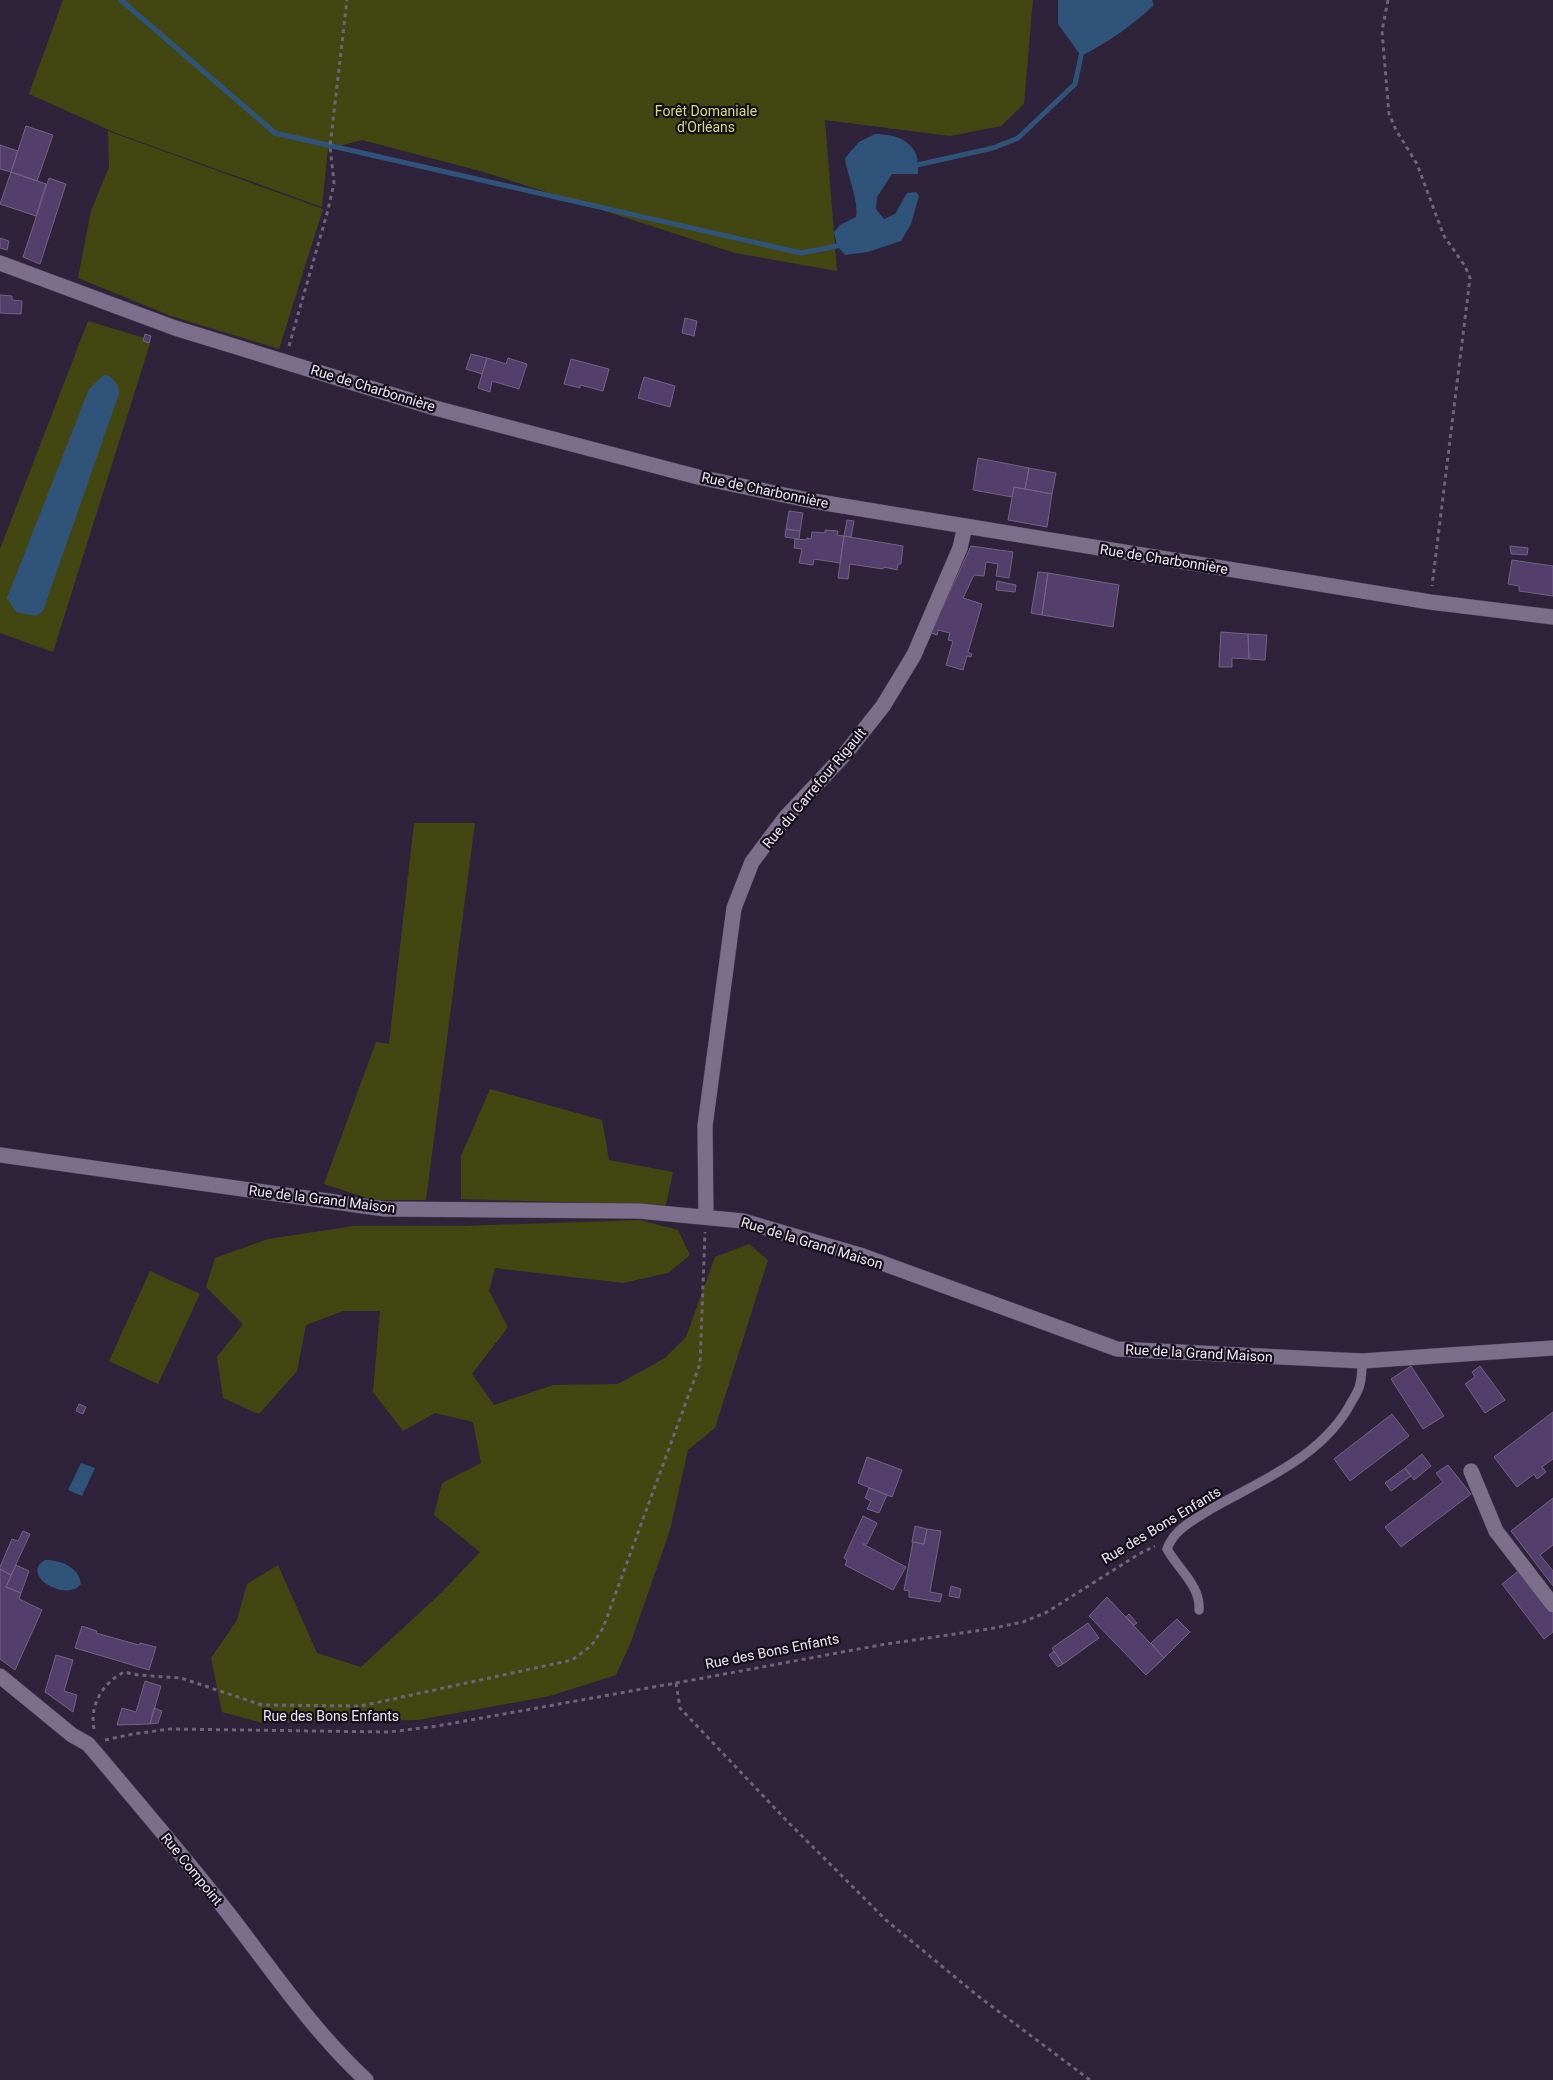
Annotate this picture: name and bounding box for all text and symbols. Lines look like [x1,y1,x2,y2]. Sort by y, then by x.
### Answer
park label: Forêt Domaniale d'Orléans [655,103,757,135]
street label: Rue de Charbonnière [309,361,437,415]
street label: Rue de Charbonnière [700,469,830,511]
street label: Rue de Charbonnière [1099,541,1229,577]
street label: Rue du Carrefour Rigault [759,724,869,851]
street label: Rue de la Grand Maison [248,1182,396,1216]
street label: Rue de la Grand Maison [739,1214,885,1272]
street label: Rue de la Grand Maison [1125,1341,1273,1365]
street label: Rue des Bons Enfants [1099,1483,1223,1567]
street label: Rue des Bons Enfants [704,1630,840,1672]
street label: Rue des Bons Enfants [263,1708,399,1724]
street label: Rue Compoint [158,1830,226,1909]

